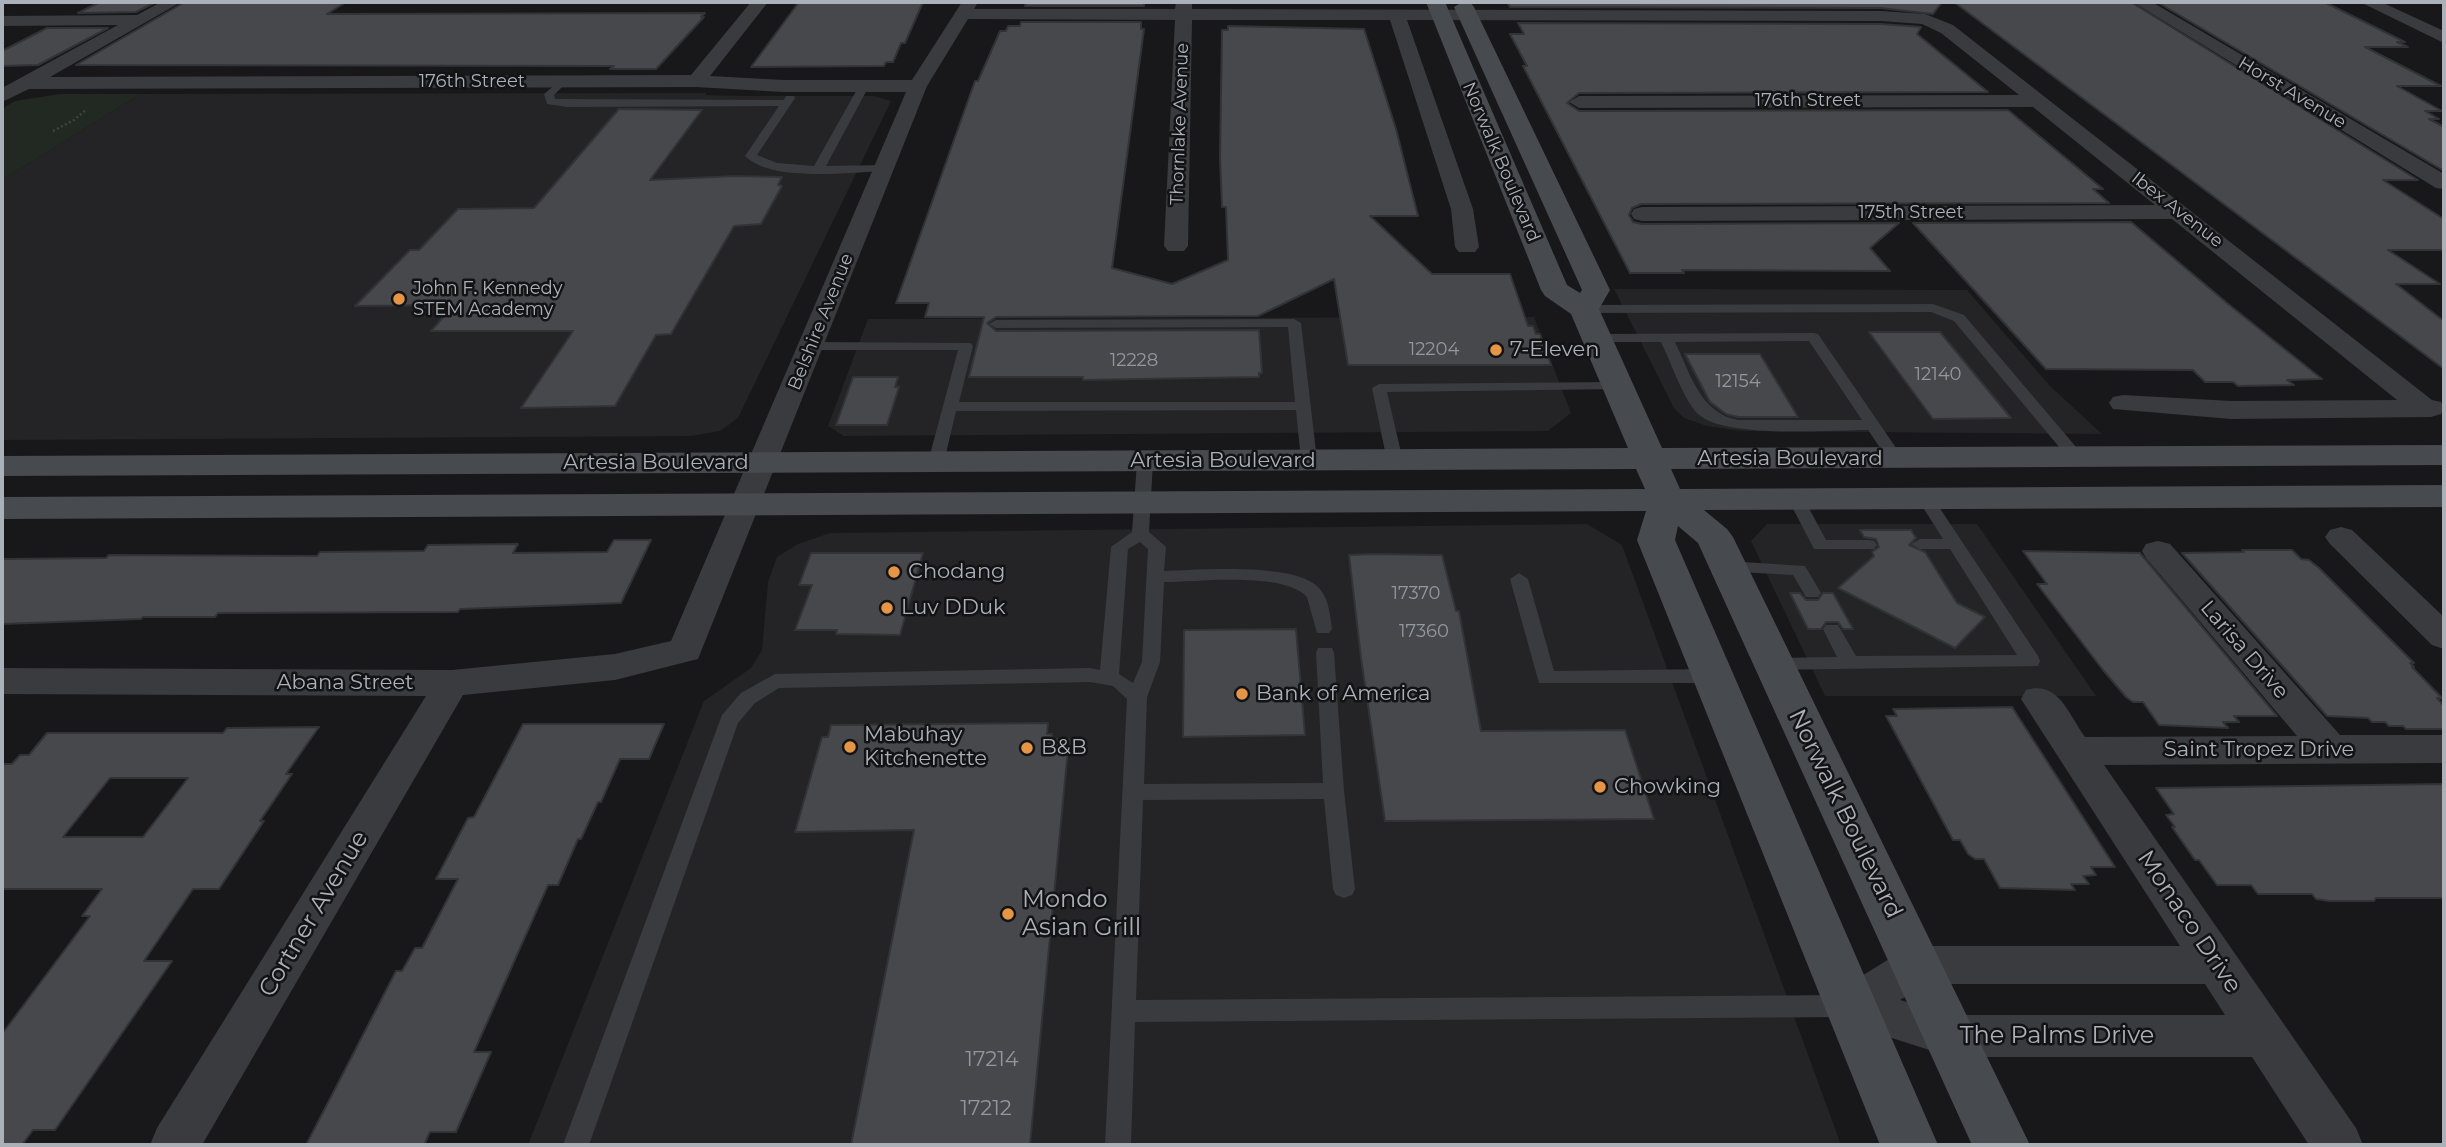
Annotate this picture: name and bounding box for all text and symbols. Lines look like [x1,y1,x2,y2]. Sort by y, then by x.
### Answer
street label: Thornlake Avenue [1166,42,1194,206]
street label: Horst Avenue [2234,52,2350,134]
street label: 176th Street [419,71,525,93]
street label: Norwalk Boulevard [1458,79,1544,245]
street label: 176th Street [1755,90,1861,112]
street label: Ibex Avenue [2127,167,2227,253]
street label: 175th Street [1858,202,1964,224]
street label: Belshire Avenue [784,250,858,394]
place label: John F. Kennedy STEM Academy [413,278,562,320]
marker: John F. Kennedy STEM Academy [391,291,407,307]
place label: 7-Eleven [1510,337,1599,363]
house number: 12204 [1409,339,1459,361]
marker: 7-Eleven [1488,342,1504,358]
house number: 12228 [1110,350,1158,372]
house number: 12140 [1914,364,1962,386]
house number: 12154 [1715,371,1761,393]
street label: Artesia Boulevard [1697,446,1883,472]
street label: Artesia Boulevard [1130,448,1316,474]
street label: Artesia Boulevard [563,450,749,476]
place label: Chodang [908,559,1005,585]
marker: Chodang [886,564,902,580]
house number: 17370 [1391,583,1441,605]
place label: Luv DDuk [901,595,1006,621]
street label: Larisa Drive [2195,596,2293,704]
marker: Luv DDuk [879,600,895,616]
house number: 17360 [1399,621,1449,643]
street label: Abana Street [276,670,414,696]
place label: Bank of America [1256,681,1430,707]
marker: Bank of America [1234,686,1250,702]
street label: Norwalk Boulevard [1782,705,1908,923]
place label: Mabuhay Kitchenette [864,722,987,772]
place label: B&B [1041,735,1087,761]
street label: Saint Tropez Drive [2164,737,2354,763]
marker: Mabuhay Kitchenette [842,739,858,755]
marker: B&B [1019,740,1035,756]
place label: Chowking [1614,774,1721,800]
marker: Chowking [1592,779,1608,795]
street label: Cortner Avenue [253,826,375,1002]
street label: Monaco Drive [2131,845,2247,999]
place label: Mondo Asian Grill [1022,886,1141,942]
marker: Mondo Asian Grill [1000,906,1016,922]
street label: The Palms Drive [1960,1022,2154,1050]
house number: 17214 [965,1047,1019,1073]
house number: 17212 [960,1096,1012,1122]

